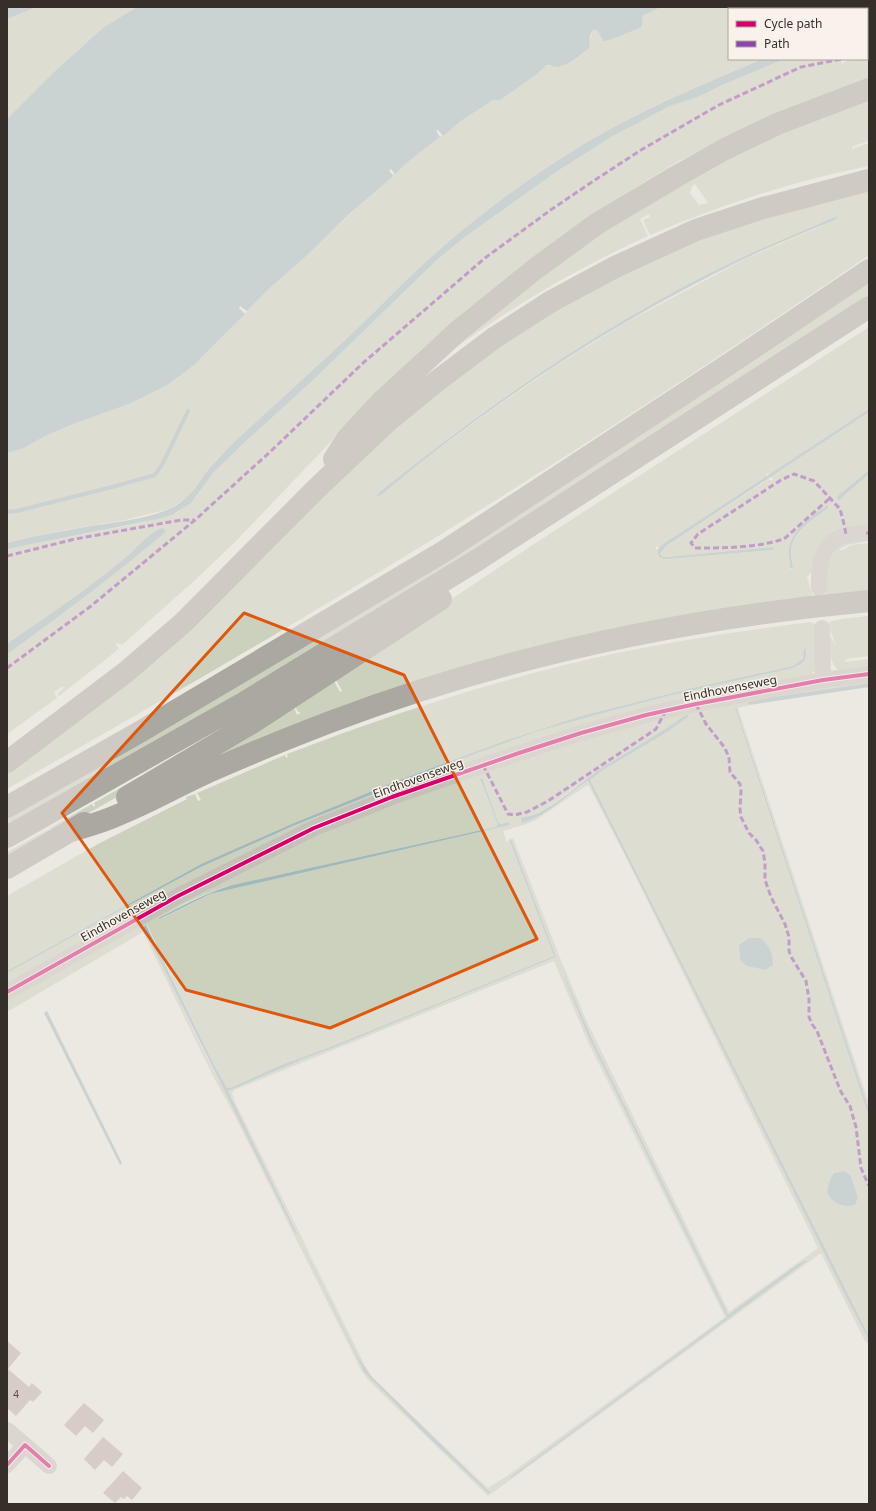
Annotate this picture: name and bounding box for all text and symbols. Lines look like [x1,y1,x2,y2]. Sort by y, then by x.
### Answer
legend [728,8,868,60]
text: Cycle path [764,15,822,32]
text: Path [764,35,790,52]
street label: Eindhovenseweg [682,671,778,705]
street label: Eindhovenseweg [370,754,466,802]
street label: Eindhovenseweg [77,885,169,945]
house number: 4 [13,1387,19,1401]

